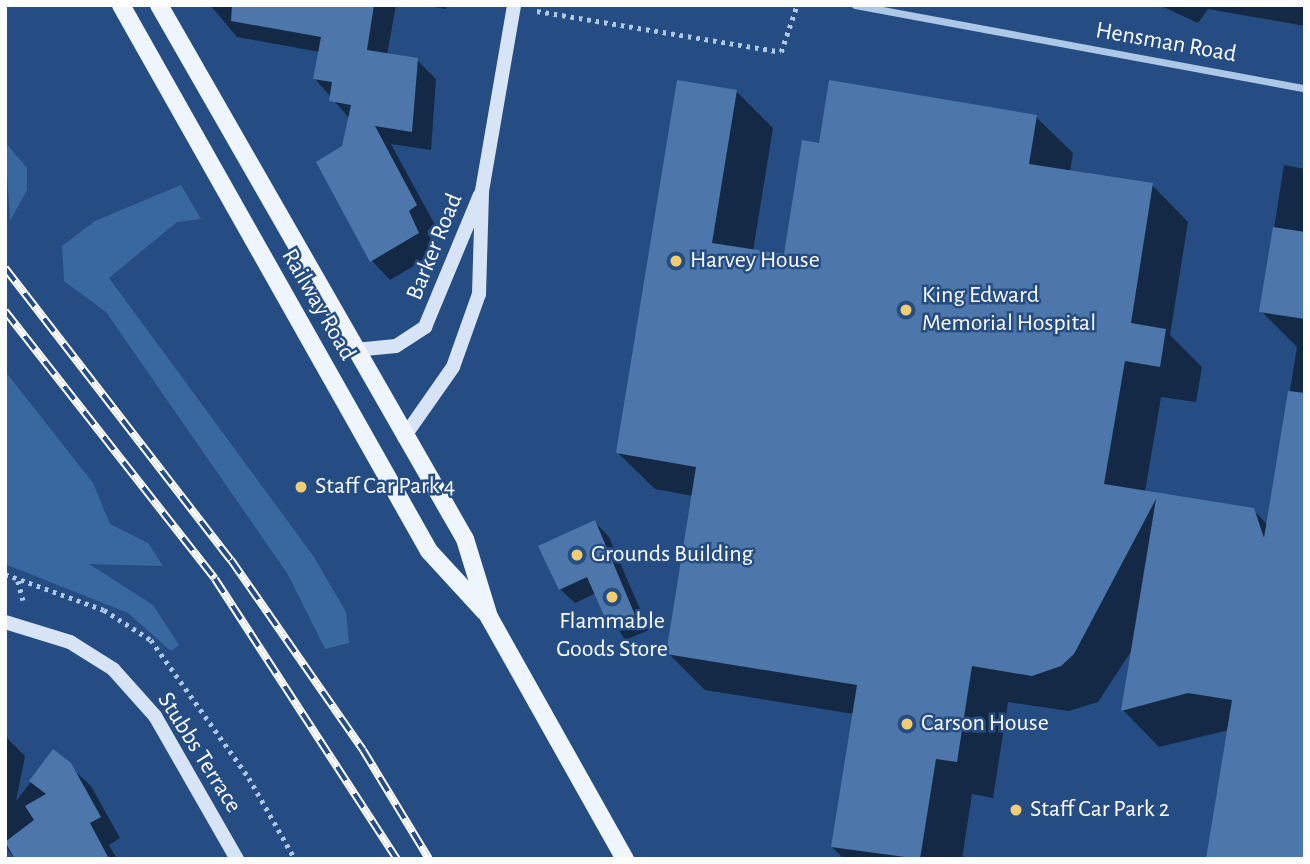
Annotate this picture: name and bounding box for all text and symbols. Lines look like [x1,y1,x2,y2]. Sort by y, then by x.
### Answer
street label: Hensman Road [1093,16,1239,70]
street label: Barker Road [401,189,469,305]
street label: Railway Road [274,244,362,366]
place label: Harvey House [690,247,820,275]
marker: Harvey House [668,253,684,269]
place label: King Edward Memorial Hospital [922,282,1096,338]
marker: King Edward Memorial Hospital [896,300,916,320]
place label: Staff Car Park 4 [315,473,455,501]
marker: Staff Car Park 4 [293,479,309,495]
place label: Grounds Building [591,541,753,569]
marker: Grounds Building [569,547,585,563]
marker: Flammable Goods Store [604,589,620,605]
place label: Flammable Goods Store [556,608,668,664]
street label: Stubbs Terrace [151,687,247,819]
place label: Carson House [921,710,1049,738]
marker: Carson House [899,716,915,732]
place label: Staff Car Park 2 [1030,796,1170,824]
marker: Staff Car Park 2 [1008,802,1024,818]

